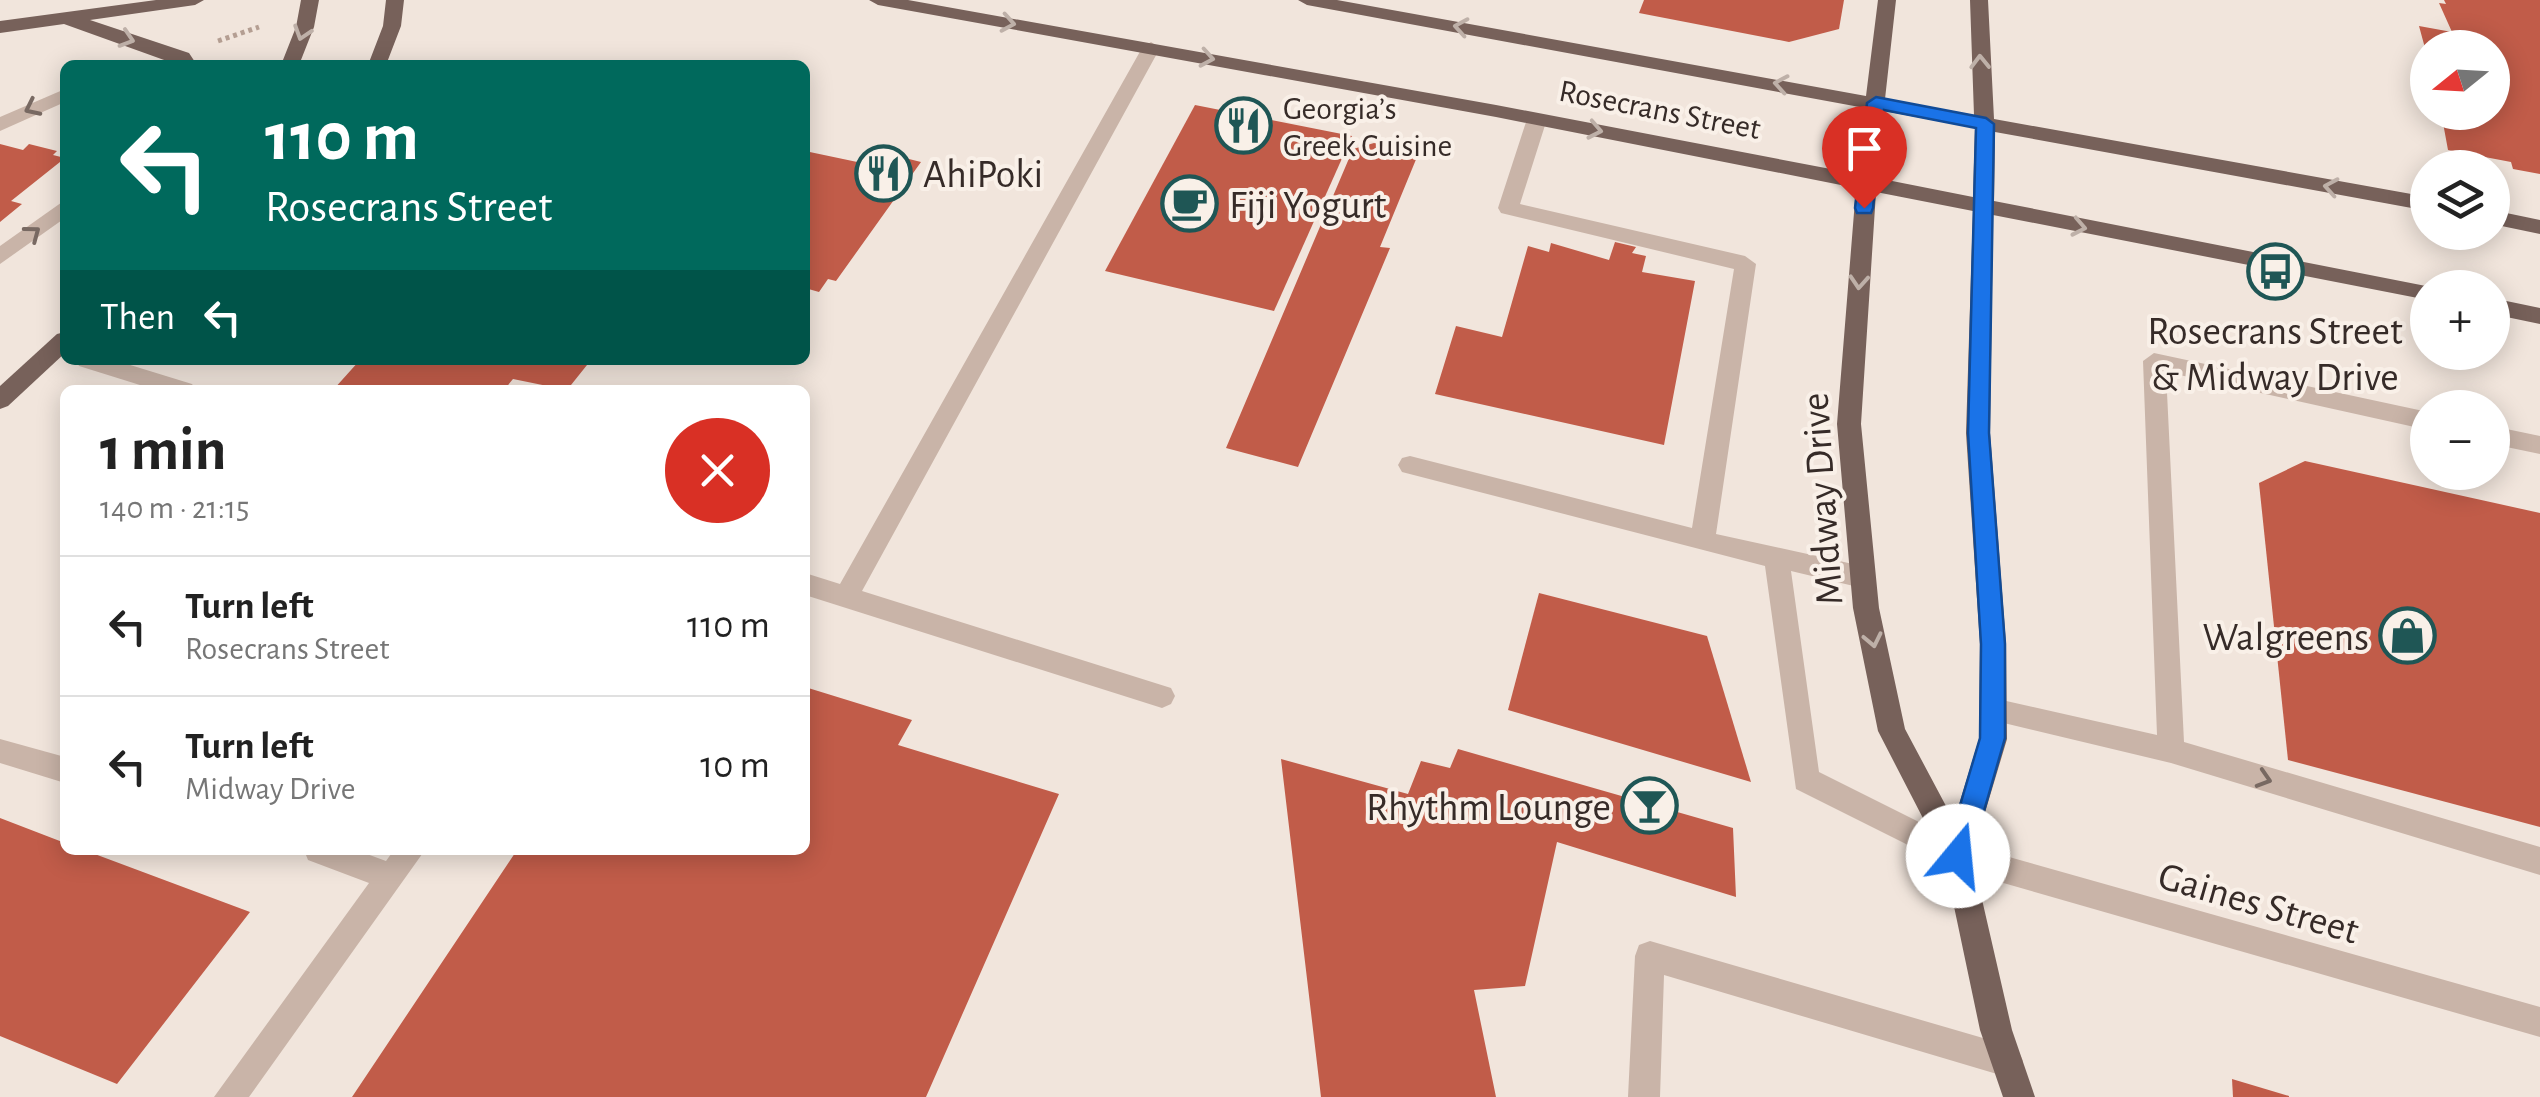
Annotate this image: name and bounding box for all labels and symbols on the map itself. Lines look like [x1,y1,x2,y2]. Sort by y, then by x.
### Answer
one-way arrow [1000,12,1017,33]
one-way arrow [1452,17,1469,38]
one-way arrow [293,24,313,41]
one-way arrow [118,27,135,47]
north arrow [2410,30,2510,130]
one-way arrow [1198,47,1215,68]
one-way arrow [1969,54,1990,70]
one-way arrow [1772,74,1789,95]
street label: Rosecrans Street [1556,75,1763,145]
place label: Georgia’s Greek Cuisine [1283,93,1452,162]
one-way arrow [24,96,42,115]
restaurant icon: Georgia’s Greek Cuisine [1214,96,1274,156]
pin [1822,106,1907,209]
one-way arrow [1586,119,1603,140]
restaurant icon: AhiPoki [854,143,914,203]
place label: AhiPoki [923,155,1043,195]
cafe icon: Fiji Yogurt [1160,174,1220,234]
one-way arrow [2323,177,2340,198]
place label: Fiji Yogurt [1229,186,1387,226]
one-way arrow [2071,215,2088,236]
one-way arrow [22,228,40,245]
bus stop icon: Rosecrans Street & Midway Drive [2245,241,2305,301]
one-way arrow [1848,274,1870,290]
place label: Rosecrans Street & Midway Drive [2147,312,2403,398]
street label: Midway Drive [1796,391,1850,607]
shop icon: Walgreens [2378,606,2438,666]
place label: Walgreens [2202,618,2369,658]
one-way arrow [1861,631,1882,648]
one-way arrow [2255,767,2272,788]
bar icon: Rhythm Lounge [1620,776,1680,836]
place label: Rhythm Lounge [1366,788,1611,828]
position arrow [1906,804,2010,908]
street label: Gaines Street [2154,856,2363,952]

